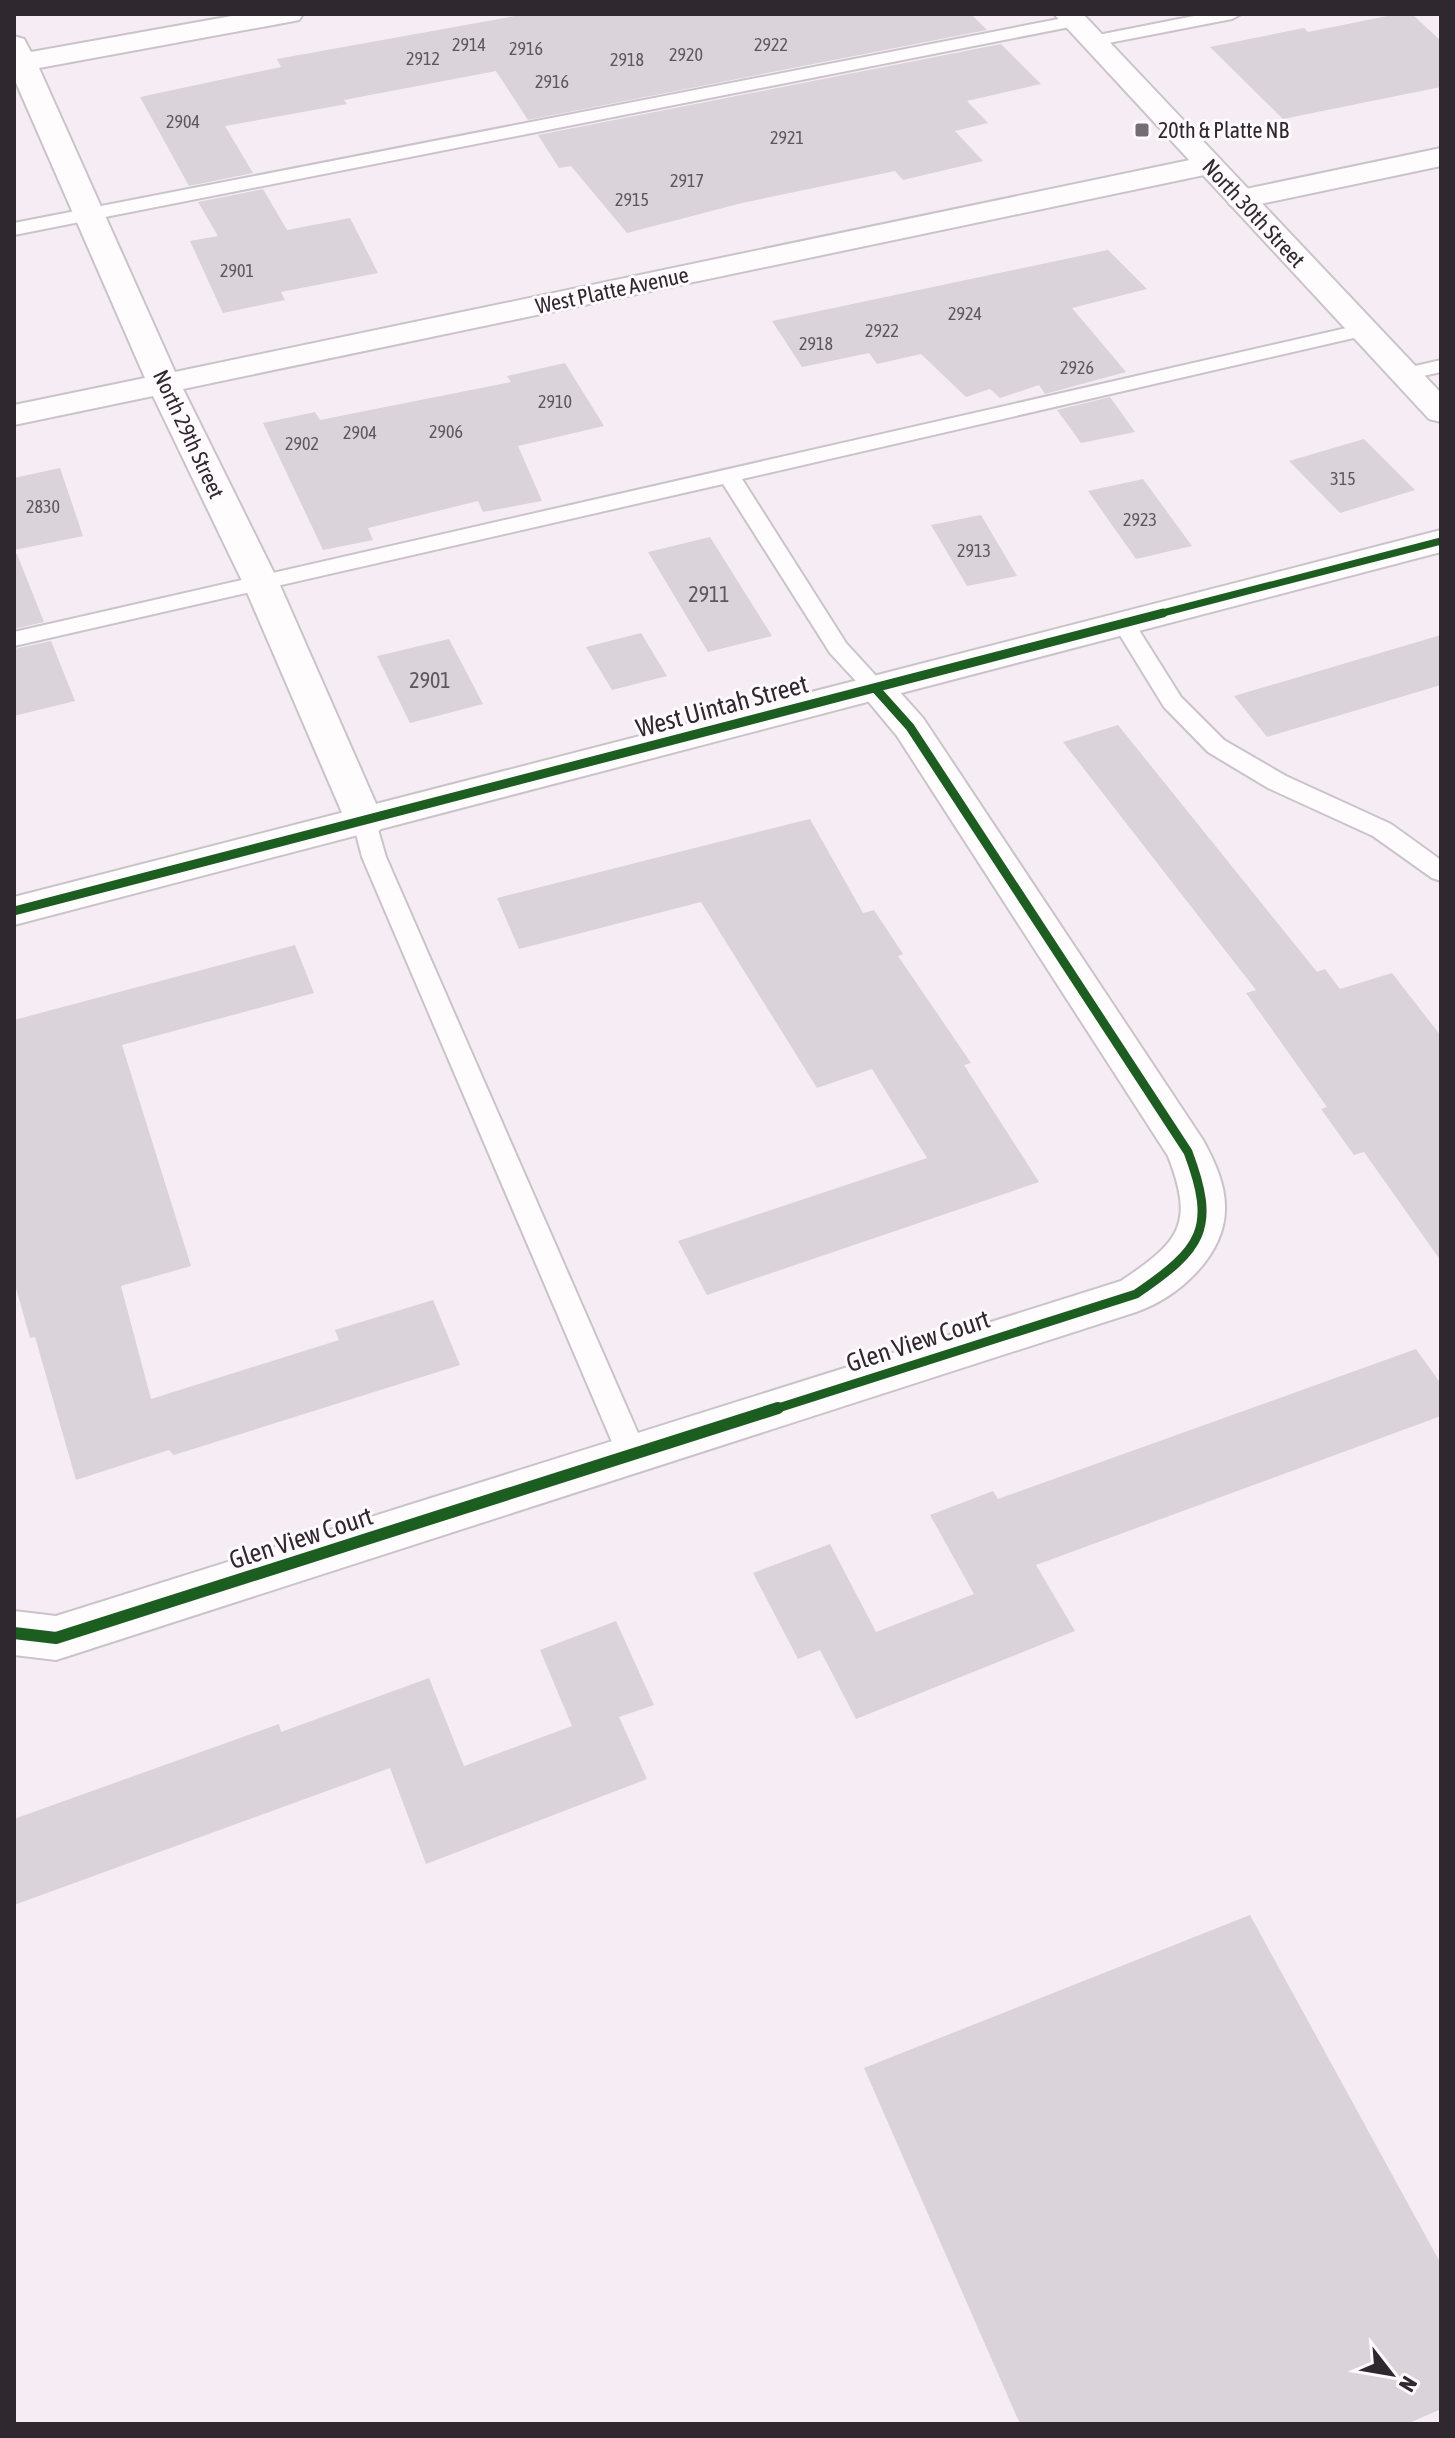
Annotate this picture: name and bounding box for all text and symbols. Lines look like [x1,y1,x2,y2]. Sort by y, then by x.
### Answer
house number: 2914 [452,34,486,55]
house number: 2922 [754,34,788,55]
house number: 2916 [509,38,543,59]
house number: 2920 [669,44,703,65]
house number: 2912 [406,48,440,69]
house number: 2918 [610,49,644,70]
house number: 2916 [535,71,569,92]
house number: 2904 [166,111,200,132]
place label: 20th & Platte NB [1158,117,1289,143]
marker: 20th & Platte NB [1133,121,1151,139]
house number: 2921 [770,127,804,148]
street label: North 30th Street [1197,153,1311,273]
house number: 2917 [670,170,704,191]
house number: 2915 [615,189,649,210]
house number: 2901 [220,260,254,281]
street label: West Platte Avenue [533,261,691,319]
house number: 2924 [948,303,982,324]
house number: 2922 [865,320,899,341]
house number: 2918 [799,333,833,354]
house number: 2926 [1060,357,1094,378]
street label: North 29th Street [148,366,230,502]
house number: 2910 [538,391,572,412]
house number: 2906 [429,421,463,442]
house number: 2904 [343,422,377,443]
house number: 2902 [285,433,319,454]
house number: 315 [1330,468,1356,489]
house number: 2830 [26,496,60,517]
house number: 2923 [1123,509,1157,530]
house number: 2913 [957,540,991,561]
house number: 2911 [688,581,730,607]
house number: 2901 [409,667,451,693]
street label: West Uintah Street [633,669,811,743]
street label: Glen View Court [842,1304,994,1378]
street label: Glen View Court [225,1501,377,1575]
north arrow [1351,2334,1431,2414]
text: N [1394,2372,1423,2397]

